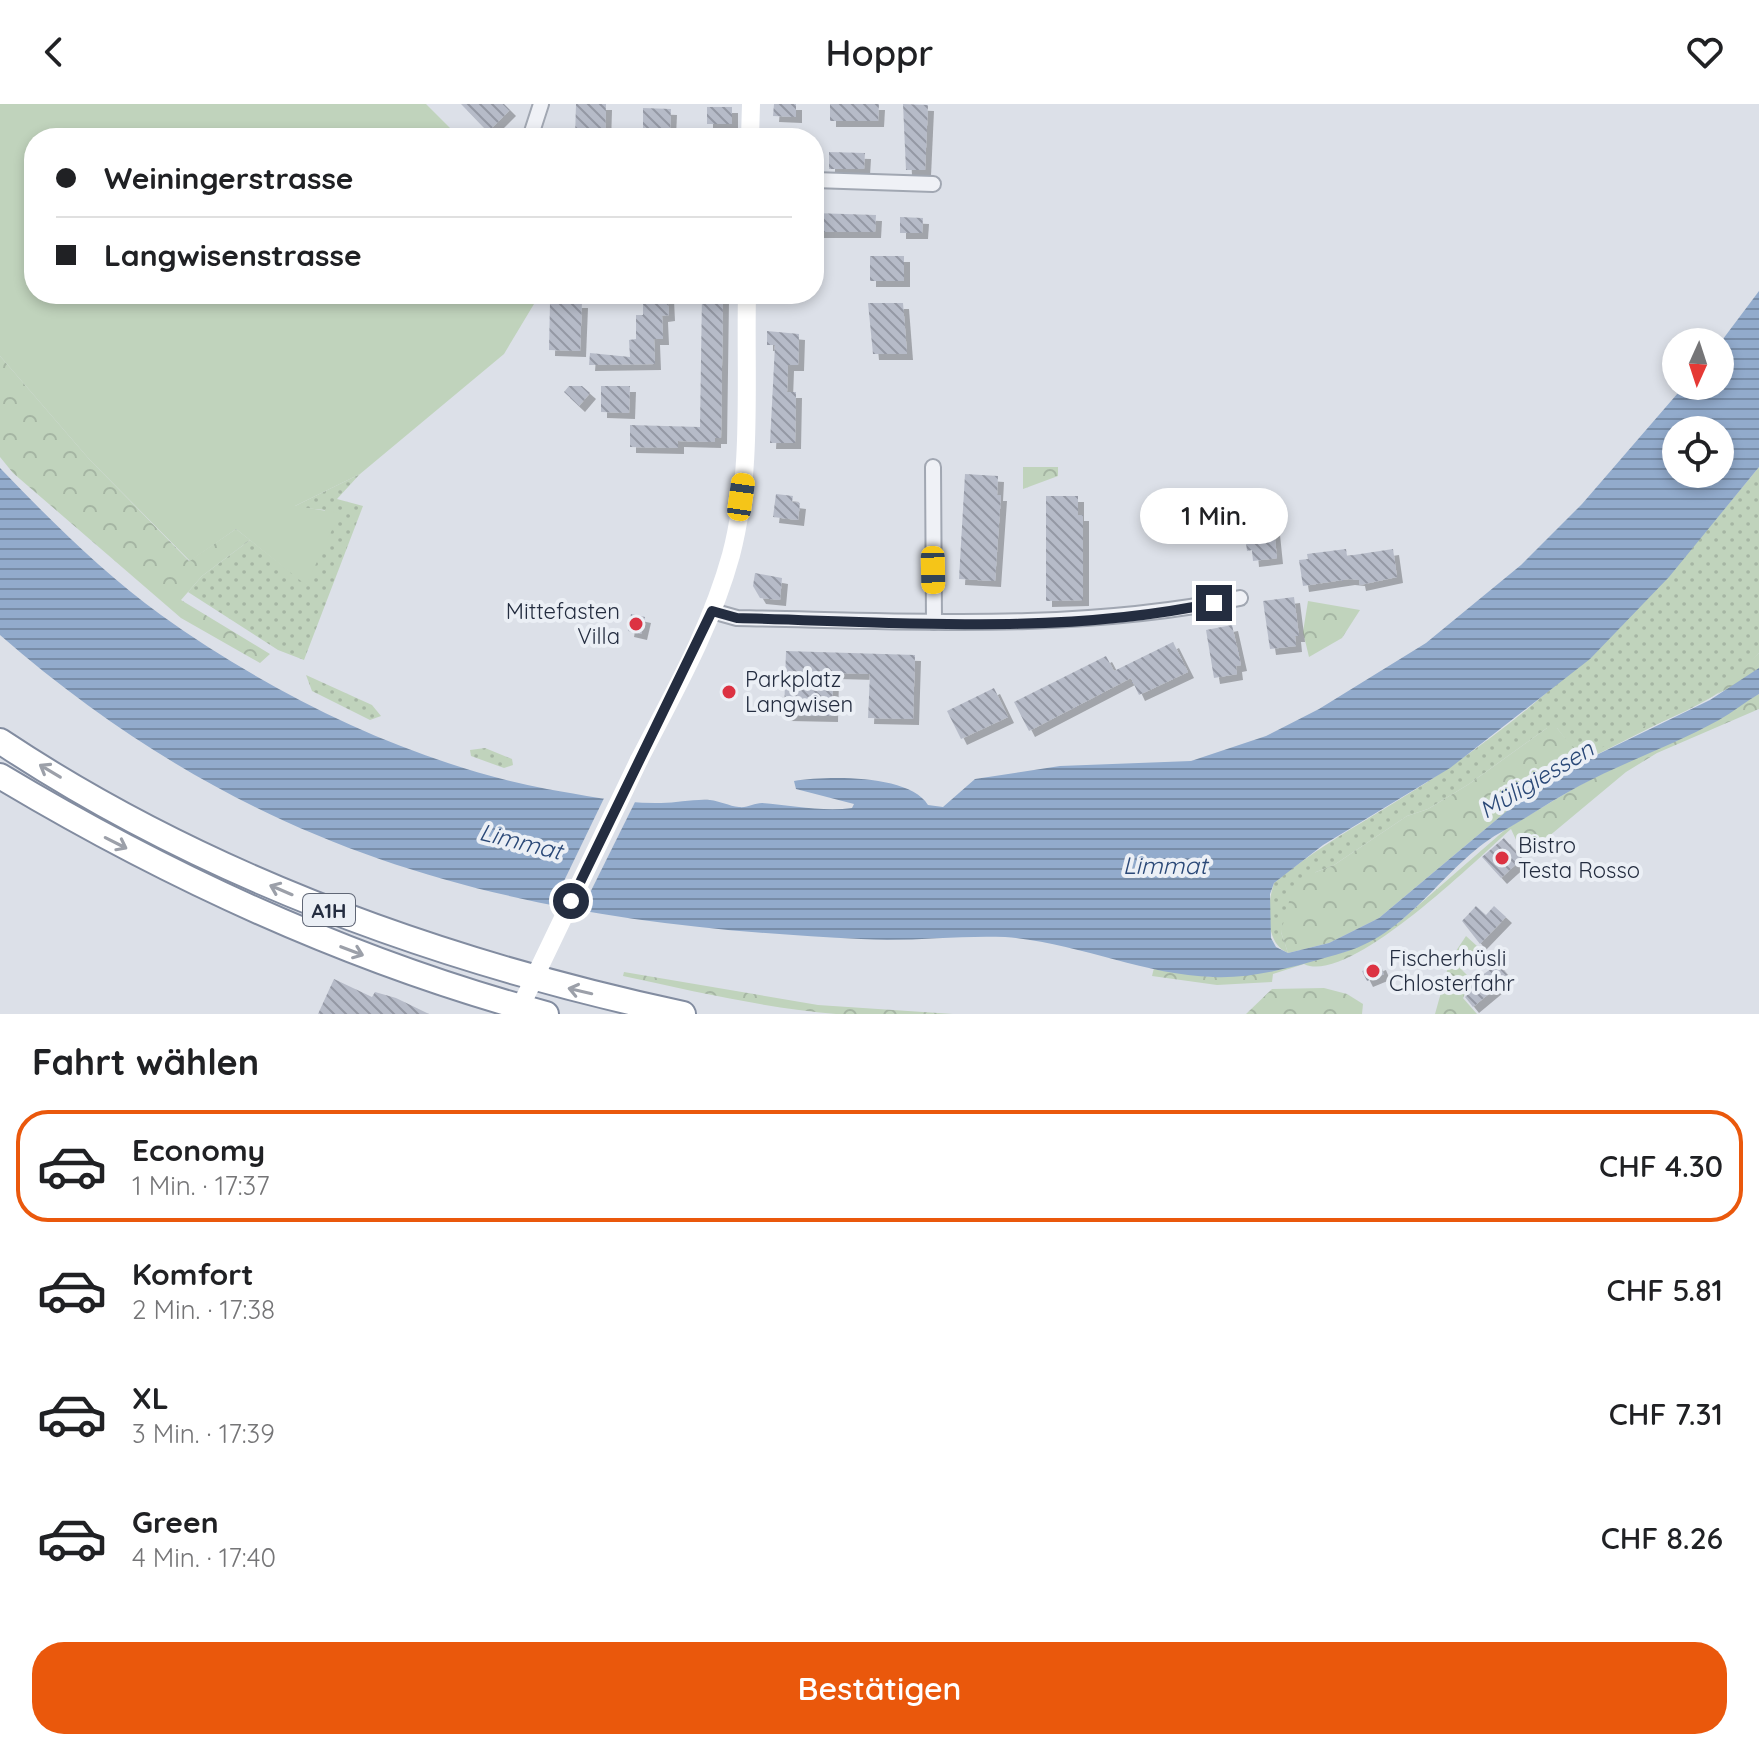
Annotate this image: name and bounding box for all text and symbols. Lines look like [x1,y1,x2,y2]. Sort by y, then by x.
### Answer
icon: back [32,30,76,74]
text: Hoppr [826,30,933,75]
icon: heart [1683,30,1727,74]
text: Weiningerstrasse [104,159,354,197]
text: Langwisenstrasse [104,236,362,274]
north arrow [1662,328,1734,400]
map controls [1662,328,1734,488]
button: locate [1662,416,1734,488]
car [726,472,756,522]
callout: 1 Min. [1140,487,1288,543]
text: 1 Min. [1181,499,1247,532]
car [921,546,945,594]
route end [1196,585,1232,621]
place label: Mittefasten Villa [506,597,620,650]
marker: Mittefasten Villa [627,615,645,633]
place label: Parkplatz Langwisen [745,665,853,718]
marker: Parkplatz Langwisen [720,683,738,701]
water label: Müligiessen [1474,733,1599,825]
one-way arrow [39,763,62,779]
water label: Limmat [476,816,568,866]
place label: Bistro Testa Rosso [1518,831,1640,884]
one-way arrow [103,836,127,852]
marker: Bistro Testa Rosso [1493,849,1511,867]
water label: Limmat [1123,850,1210,880]
one-way arrow [269,881,294,896]
route start [553,883,589,919]
road number: A1H [303,894,355,926]
place label: Fischerhüsli Chlosterfahr [1389,944,1515,997]
one-way arrow [339,945,364,959]
marker: Fischerhüsli Chlosterfahr [1364,962,1382,980]
one-way arrow [567,983,593,998]
text: Fahrt wählen [32,1039,259,1084]
icon: car [36,1130,108,1202]
text: Economy [132,1131,265,1169]
text: CHF 4.30 [1599,1147,1723,1185]
text: 1 Min. · 17:37 [132,1169,270,1202]
icon: car [36,1254,108,1326]
text: Komfort [132,1255,254,1293]
text: CHF 5.81 [1607,1271,1723,1309]
text: 2 Min. · 17:38 [132,1293,275,1326]
icon: car [36,1378,108,1450]
text: XL [132,1379,169,1417]
text: CHF 7.31 [1609,1395,1723,1433]
text: 3 Min. · 17:39 [132,1417,275,1450]
icon: car [36,1502,108,1574]
text: Green [132,1503,219,1541]
text: CHF 8.26 [1601,1519,1723,1557]
text: 4 Min. · 17:40 [132,1541,276,1574]
button: Bestätigen [32,1642,1727,1734]

